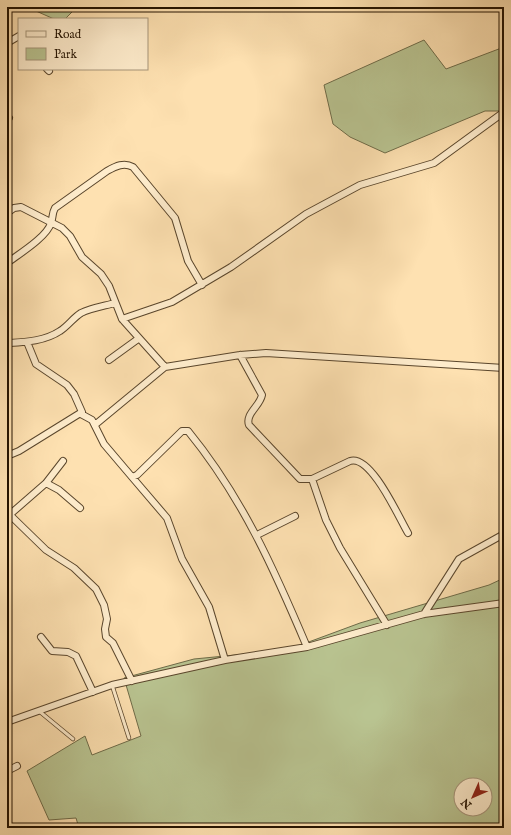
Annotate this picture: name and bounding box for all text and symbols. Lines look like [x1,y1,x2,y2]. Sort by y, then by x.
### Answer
legend [18,18,148,70]
text: Road [54,27,82,42]
text: Park [54,47,77,62]
north arrow [453,777,493,817]
text: N [458,795,476,812]

